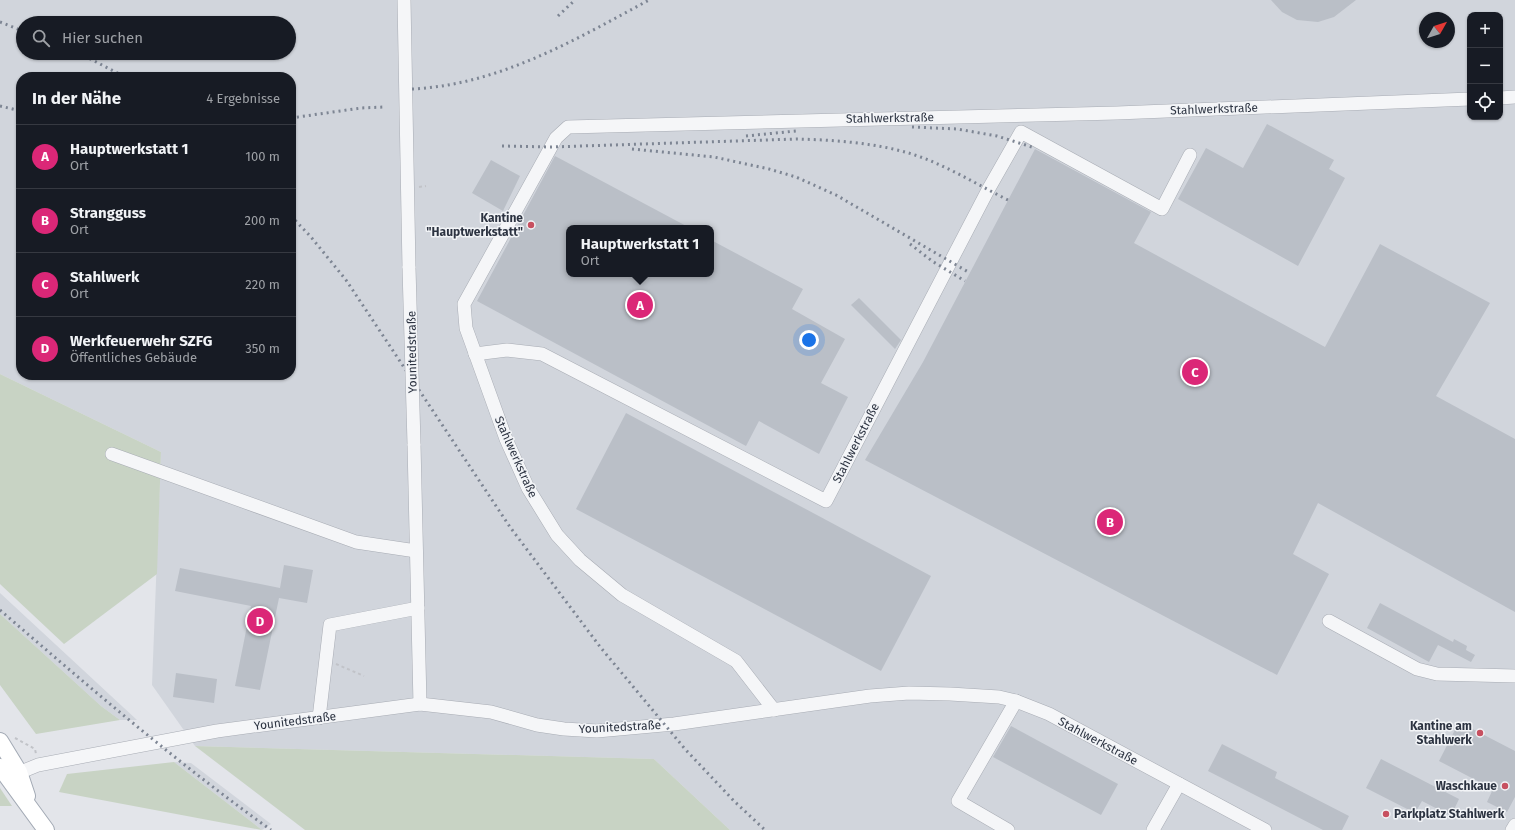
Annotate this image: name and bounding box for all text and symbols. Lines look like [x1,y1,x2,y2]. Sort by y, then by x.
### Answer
north arrow [1419,12,1455,48]
map controls [1467,12,1503,120]
button: + [1467,12,1503,48]
search box [16,16,296,60]
icon: search [30,27,52,49]
text: Hier suchen [62,29,143,47]
button: − [1467,48,1503,84]
button: locate [1467,84,1503,120]
text: In der Nähe [32,88,121,109]
text: 4 Ergebnisse [206,91,280,106]
street label: Stahlwerkstraße [1170,100,1258,118]
street label: Stahlwerkstraße [846,110,934,126]
text: Hauptwerkstatt 1 [70,140,188,158]
text: A [41,149,49,164]
text: 100 m [245,149,280,164]
text: Ort [70,158,89,173]
text: Strangguss [70,204,146,222]
place label: Kantine "Hauptwerkstatt" [426,211,523,239]
text: B [41,213,49,228]
text: 200 m [244,213,280,228]
marker: Kantine "Hauptwerkstatt" [526,220,536,230]
text: Ort [70,222,89,237]
popup [566,225,714,277]
text: Hauptwerkstatt 1 [581,235,699,253]
text: Ort [581,253,599,268]
text: Stahlwerk [70,268,139,286]
text: C [41,277,49,292]
text: 220 m [245,277,280,292]
text: Ort [70,286,89,301]
pin: A [627,290,653,320]
street label: Younitedstraße [404,311,420,393]
your location [799,330,819,350]
text: Werkfeuerwehr SZFG [70,332,212,350]
text: D [41,341,49,356]
text: 350 m [245,341,280,356]
text: Öffentliches Gebäude [70,350,197,365]
pin: C [1182,357,1208,387]
street label: Stahlwerkstraße [830,401,882,485]
street label: Stahlwerkstraße [492,414,540,500]
pin: B [1097,507,1123,537]
pin: D [247,606,273,636]
street label: Younitedstraße [253,709,337,733]
street label: Stahlwerkstraße [1056,714,1140,768]
street label: Younitedstraße [578,718,662,736]
place label: Kantine am Stahlwerk [1410,719,1472,747]
marker: Kantine am Stahlwerk [1475,728,1485,738]
place label: Waschkaue [1436,779,1497,793]
marker: Waschkaue [1500,781,1510,791]
place label: Parkplatz Stahlwerk [1394,807,1505,821]
marker: Parkplatz Stahlwerk [1381,809,1391,819]

